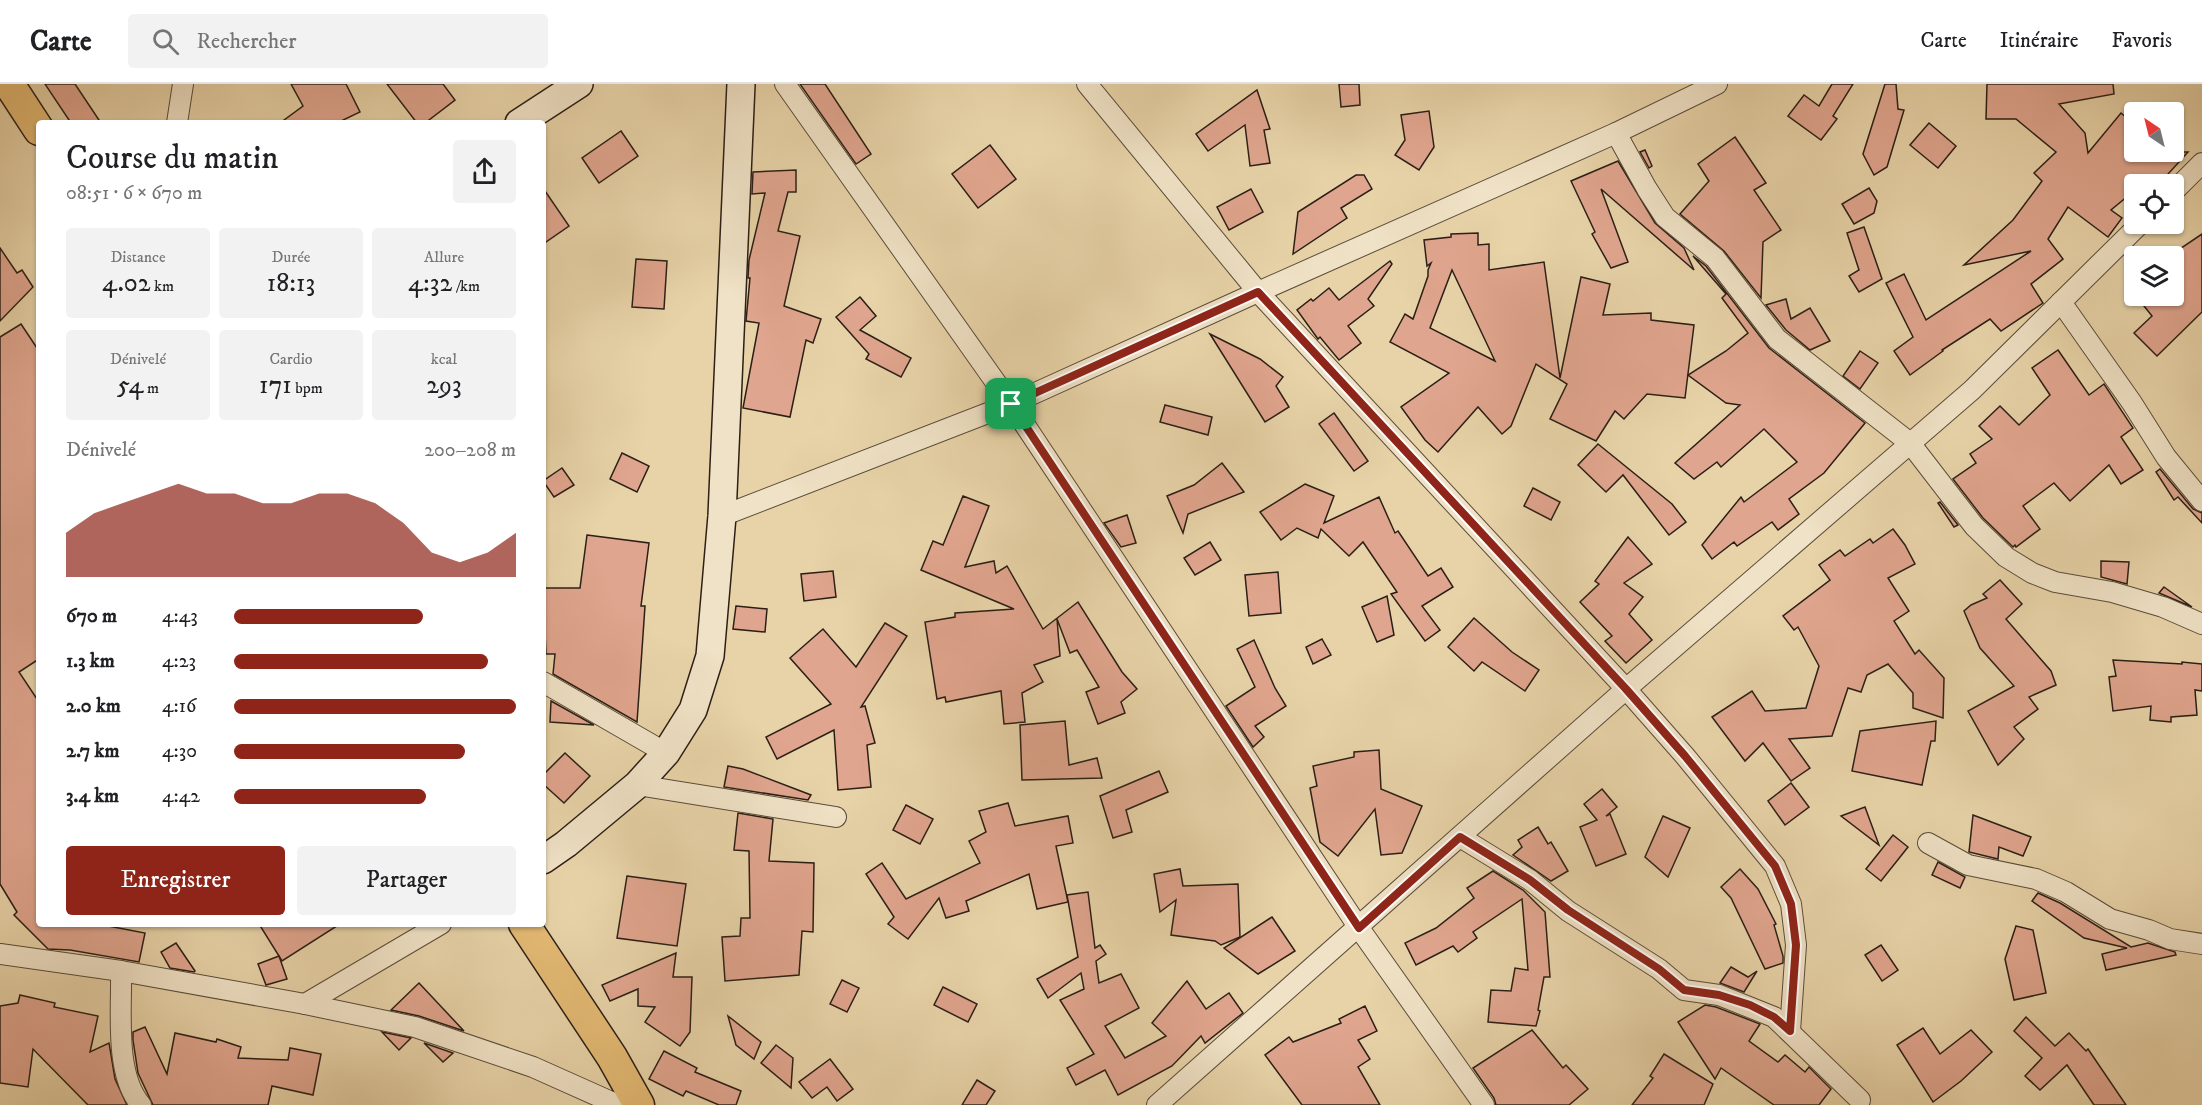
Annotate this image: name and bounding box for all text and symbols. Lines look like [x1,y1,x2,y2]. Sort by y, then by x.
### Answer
search box [128,14,548,68]
text: Carte [30,24,92,59]
icon: search [149,25,182,58]
text: Rechercher [197,28,297,55]
text: Carte [1921,28,1967,54]
text: Itinéraire [2000,28,2078,54]
text: Favoris [2111,28,2172,54]
north arrow [2124,102,2184,162]
map controls [2124,102,2184,306]
text: Course du matin [66,138,279,179]
button: share [453,140,516,203]
button: locate [2124,174,2184,234]
text: 08:51 · 6 × 670 m [66,181,202,206]
button: layers [2124,246,2184,306]
text: Distance [110,247,166,267]
text: Durée [272,247,310,267]
text: Allure [424,247,464,267]
text: 4.02 [102,267,151,300]
text: 18:13 [267,267,315,300]
text: 4:32 [408,267,452,300]
text: km [151,276,174,296]
text: /km [452,276,480,296]
text: Dénivelé [110,349,166,369]
text: Cardio [269,349,313,369]
text: kcal [431,349,457,369]
text: 54 [117,369,144,402]
text: 171 [259,369,292,402]
text: 293 [426,369,462,402]
text: m [144,378,159,398]
text: bpm [292,378,323,398]
pin [985,378,1036,429]
icon: arrive [994,387,1027,420]
text: Dénivelé [66,438,136,463]
text: 200–208 m [424,438,516,463]
text: 670 m [66,604,117,629]
text: 4:43 [162,604,198,629]
text: 1.3 km [66,649,115,674]
text: 4:23 [162,649,196,674]
text: 2.0 km [66,694,121,719]
text: 4:16 [162,694,196,719]
text: 2.7 km [66,739,119,764]
text: 4:30 [162,739,197,764]
text: 3.4 km [66,784,119,809]
text: 4:42 [162,784,200,809]
button: Enregistrer [66,846,285,915]
button: Partager [297,846,516,915]

